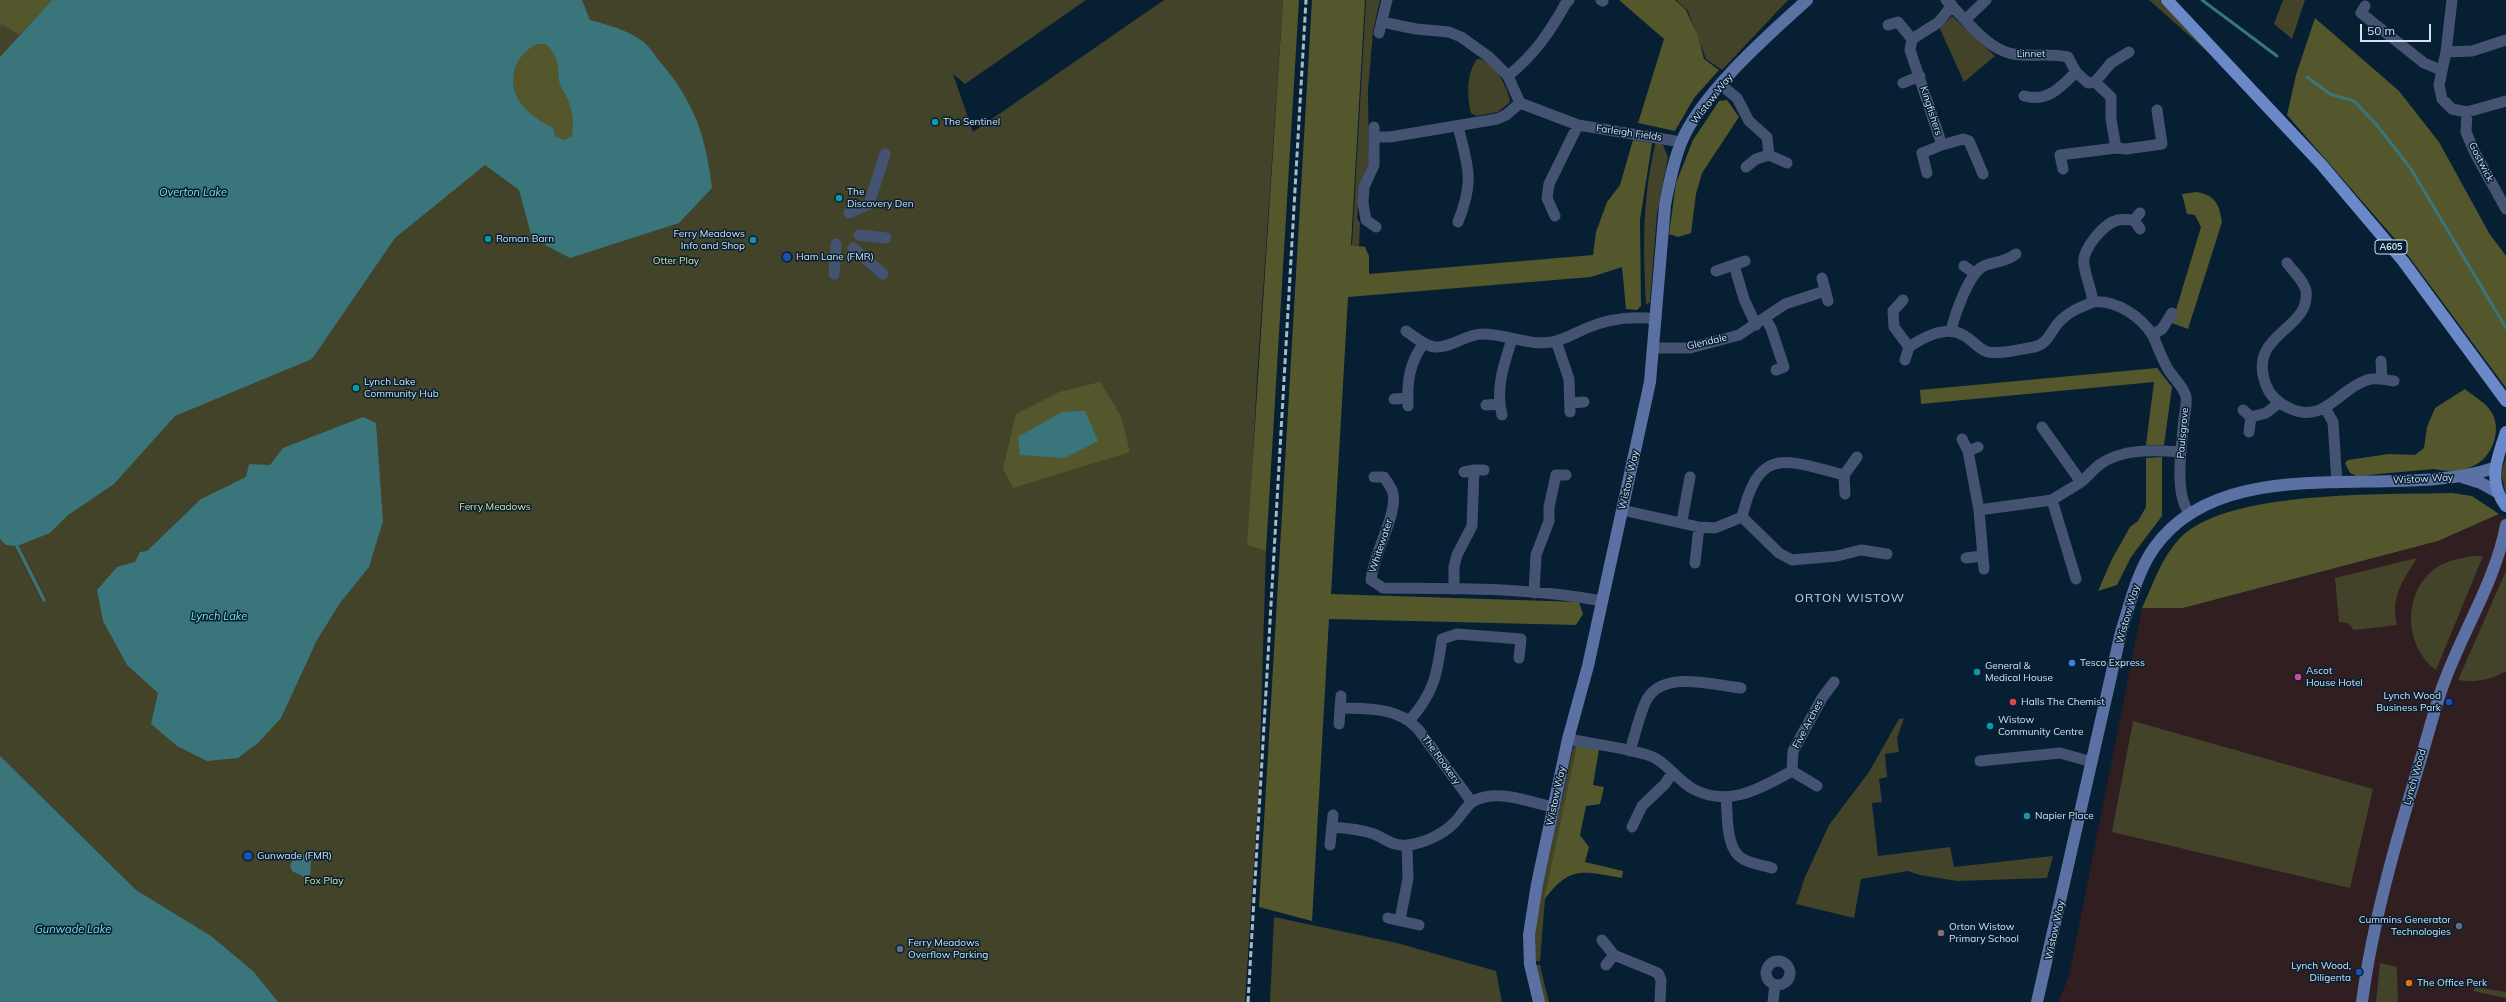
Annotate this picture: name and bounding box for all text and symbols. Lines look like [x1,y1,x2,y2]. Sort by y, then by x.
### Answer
scale bar [2362,16,2433,42]
text: 50 m [2367,23,2395,38]
street label: Linnet [2017,48,2045,60]
street label: Wistow Way [1689,71,1735,127]
street label: Kingfishers [1917,85,1945,137]
place label: The Sentinel [943,116,1000,128]
marker: The Sentinel [930,117,940,127]
street label: Farleigh Fields [1595,122,1663,144]
street label: Gostwick [2466,140,2496,184]
water label: Overton Lake [159,186,227,200]
place label: The Discovery Den [847,186,914,210]
marker: The Discovery Den [834,193,844,203]
place label: Ferry Meadows Info and Shop [673,228,745,252]
place label: Roman Barn [496,233,554,245]
marker: Roman Barn [483,234,493,244]
marker: Ferry Meadows Info and Shop [748,235,758,245]
road number: A605 [2375,240,2407,254]
marker: Ham Lane (FMR) [781,251,793,263]
place label: Ham Lane (FMR) [796,251,874,263]
park label: Otter Play [653,255,699,267]
street label: Glendale [1686,332,1728,352]
place label: Lynch Lake Community Hub [364,376,439,400]
marker: Lynch Lake Community Hub [351,383,361,393]
street label: Paulsgrove [2175,407,2191,459]
street label: Wistow Way [1616,449,1642,511]
street label: Wistow Way [2392,471,2454,487]
park label: Ferry Meadows [459,501,531,513]
street label: Whitewater [1367,518,1395,574]
street label: Wistow Way [2114,583,2142,645]
district label: ORTON WISTOW [1795,591,1905,605]
water label: Lynch Lake [191,610,247,624]
place label: Tesco Express [2080,657,2145,669]
marker: Tesco Express [2067,658,2077,668]
place label: General & Medical House [1985,660,2053,684]
place label: Ascot House Hotel [2306,665,2363,688]
marker: General & Medical House [1972,667,1982,677]
marker: Ascot House Hotel [2293,672,2303,682]
place label: Lynch Wood Business Park [2376,690,2441,714]
place label: Halls The Chemist [2021,696,2105,708]
marker: Halls The Chemist [2008,697,2018,707]
marker: Lynch Wood Business Park [2444,697,2454,707]
street label: Five Arches [1790,698,1826,750]
place label: Wistow Community Centre [1998,714,2084,738]
marker: Wistow Community Centre [1985,721,1995,731]
street label: The Rookery [1419,733,1463,787]
street label: Lynch Wood [2401,748,2429,806]
street label: Wistow Way [1544,765,1568,827]
place label: Napier Place [2035,810,2094,822]
marker: Napier Place [2022,811,2032,821]
marker: Gunwade (FMR) [242,850,254,862]
place label: Gunwade (FMR) [257,850,332,862]
park label: Fox Play [304,875,344,887]
street label: Wistow Way [2043,899,2067,961]
place label: Cummins Generator Technologies [2359,914,2451,938]
place label: Orton Wistow Primary School [1949,921,2019,944]
marker: Cummins Generator Technologies [2454,921,2464,931]
water label: Gunwade Lake [35,923,111,937]
marker: Orton Wistow Primary School [1936,928,1946,938]
place label: Ferry Meadows Overflow Parking [908,937,988,960]
marker: Ferry Meadows Overflow Parking [895,944,905,954]
place label: Lynch Wood, Diligenta [2291,960,2351,984]
marker: Lynch Wood, Diligenta [2354,967,2364,977]
place label: The Office Perk [2417,977,2487,989]
marker: The Office Perk [2404,978,2414,988]

